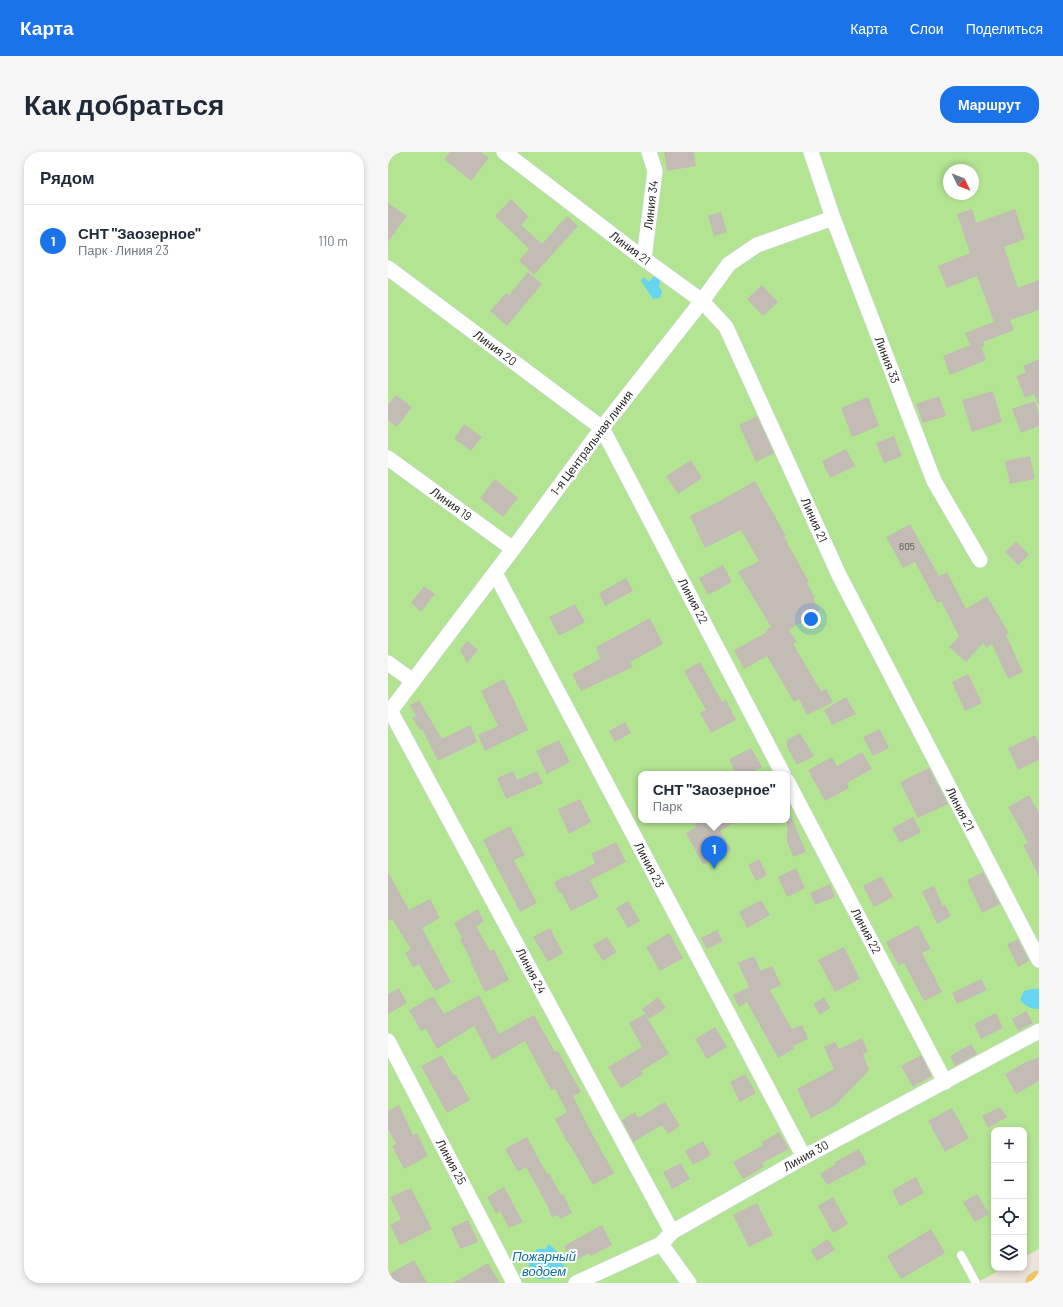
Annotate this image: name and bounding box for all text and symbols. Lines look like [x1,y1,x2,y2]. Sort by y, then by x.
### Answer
text: Карта [20,16,74,39]
text: Карта [850,20,888,37]
text: Слои [910,20,944,37]
text: Поделиться [966,20,1043,37]
button: Маршрут [940,86,1039,123]
text: Как добраться [24,87,224,121]
north arrow [943,164,979,200]
text: Рядом [40,167,95,187]
street label: Линия 34 [640,179,660,230]
text: СНТ "Заозерное" [78,224,201,242]
street label: Линия 21 [608,227,654,267]
text: 1 [51,233,55,249]
text: 110 m [318,233,348,249]
text: Парк · Линия 23 [78,242,169,258]
street label: Линия 20 [471,327,520,368]
street label: Линия 33 [873,334,903,385]
street label: 1-я Центральная линия [547,387,636,498]
street label: Линия 19 [428,484,475,523]
street label: Линия 21 [799,495,831,544]
house number: 605 [899,540,915,552]
street label: Линия 22 [676,575,712,626]
your location [801,609,821,629]
popup [638,771,790,823]
text: СНТ "Заозерное" [653,780,775,798]
street label: Линия 21 [944,784,978,833]
text: Парк [653,798,682,814]
pin: 1 [701,836,727,869]
street label: Линия 23 [632,839,668,890]
street label: Линия 22 [849,905,885,956]
street label: Линия 24 [514,945,550,996]
map controls [991,1127,1027,1271]
button: + [991,1127,1027,1163]
street label: Линия 25 [434,1136,470,1187]
street label: Линия 30 [780,1137,831,1173]
button: − [991,1163,1027,1199]
button: locate [991,1199,1027,1235]
button: layers [991,1235,1027,1271]
water label: Пожарный водоем [512,1248,576,1279]

